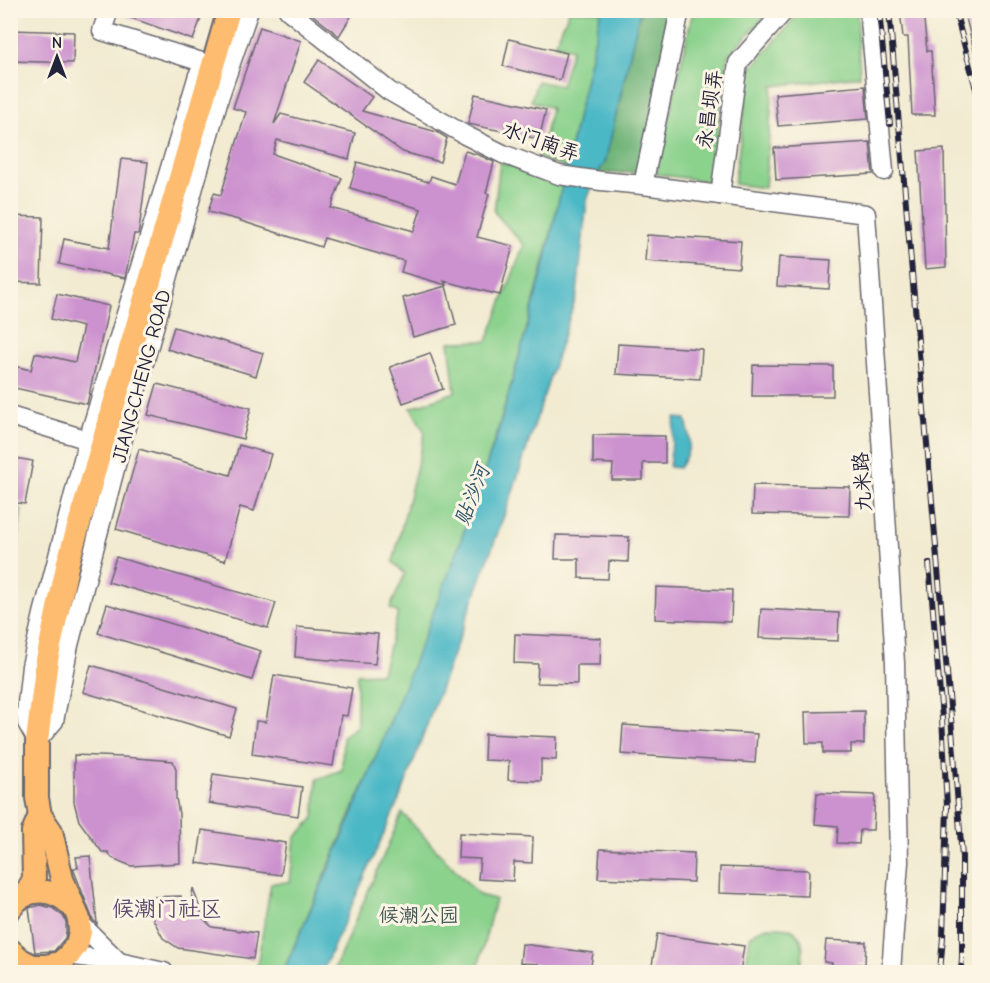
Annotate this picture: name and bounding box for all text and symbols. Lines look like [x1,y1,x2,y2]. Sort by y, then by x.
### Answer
north arrow [27,27,87,87]
text: N [52,34,62,52]
street label: 永昌坝弄 [693,68,726,150]
street label: 水门南弄 [499,118,582,165]
street label: JIANGCHENG ROAD [107,287,176,465]
street label: 九米路 [849,450,876,513]
water label: 贴沙河 [450,458,496,529]
district label: 候潮门社区 [112,896,222,922]
park label: 候潮公园 [379,904,459,927]

